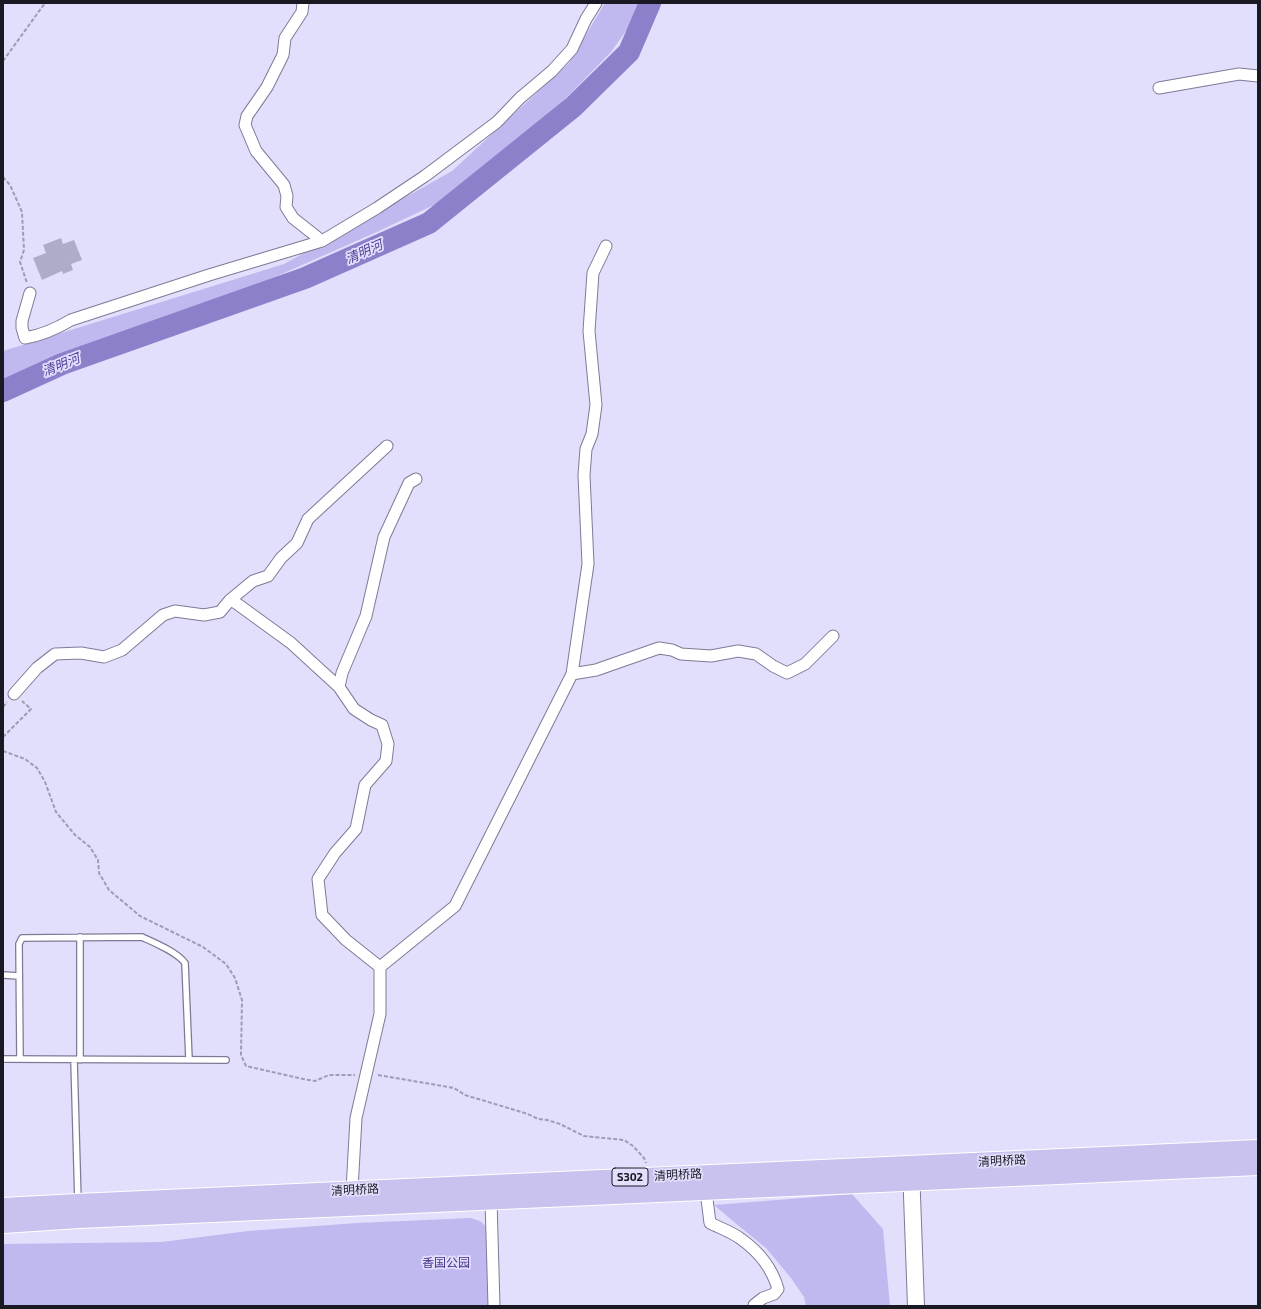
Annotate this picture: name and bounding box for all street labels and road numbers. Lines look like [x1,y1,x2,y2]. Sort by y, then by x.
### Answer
street label: 清明桥路 [978,1153,1026,1169]
street label: 清明桥路 [654,1167,702,1183]
road number: S302 [612,1168,648,1186]
street label: 清明桥路 [331,1182,379,1198]

